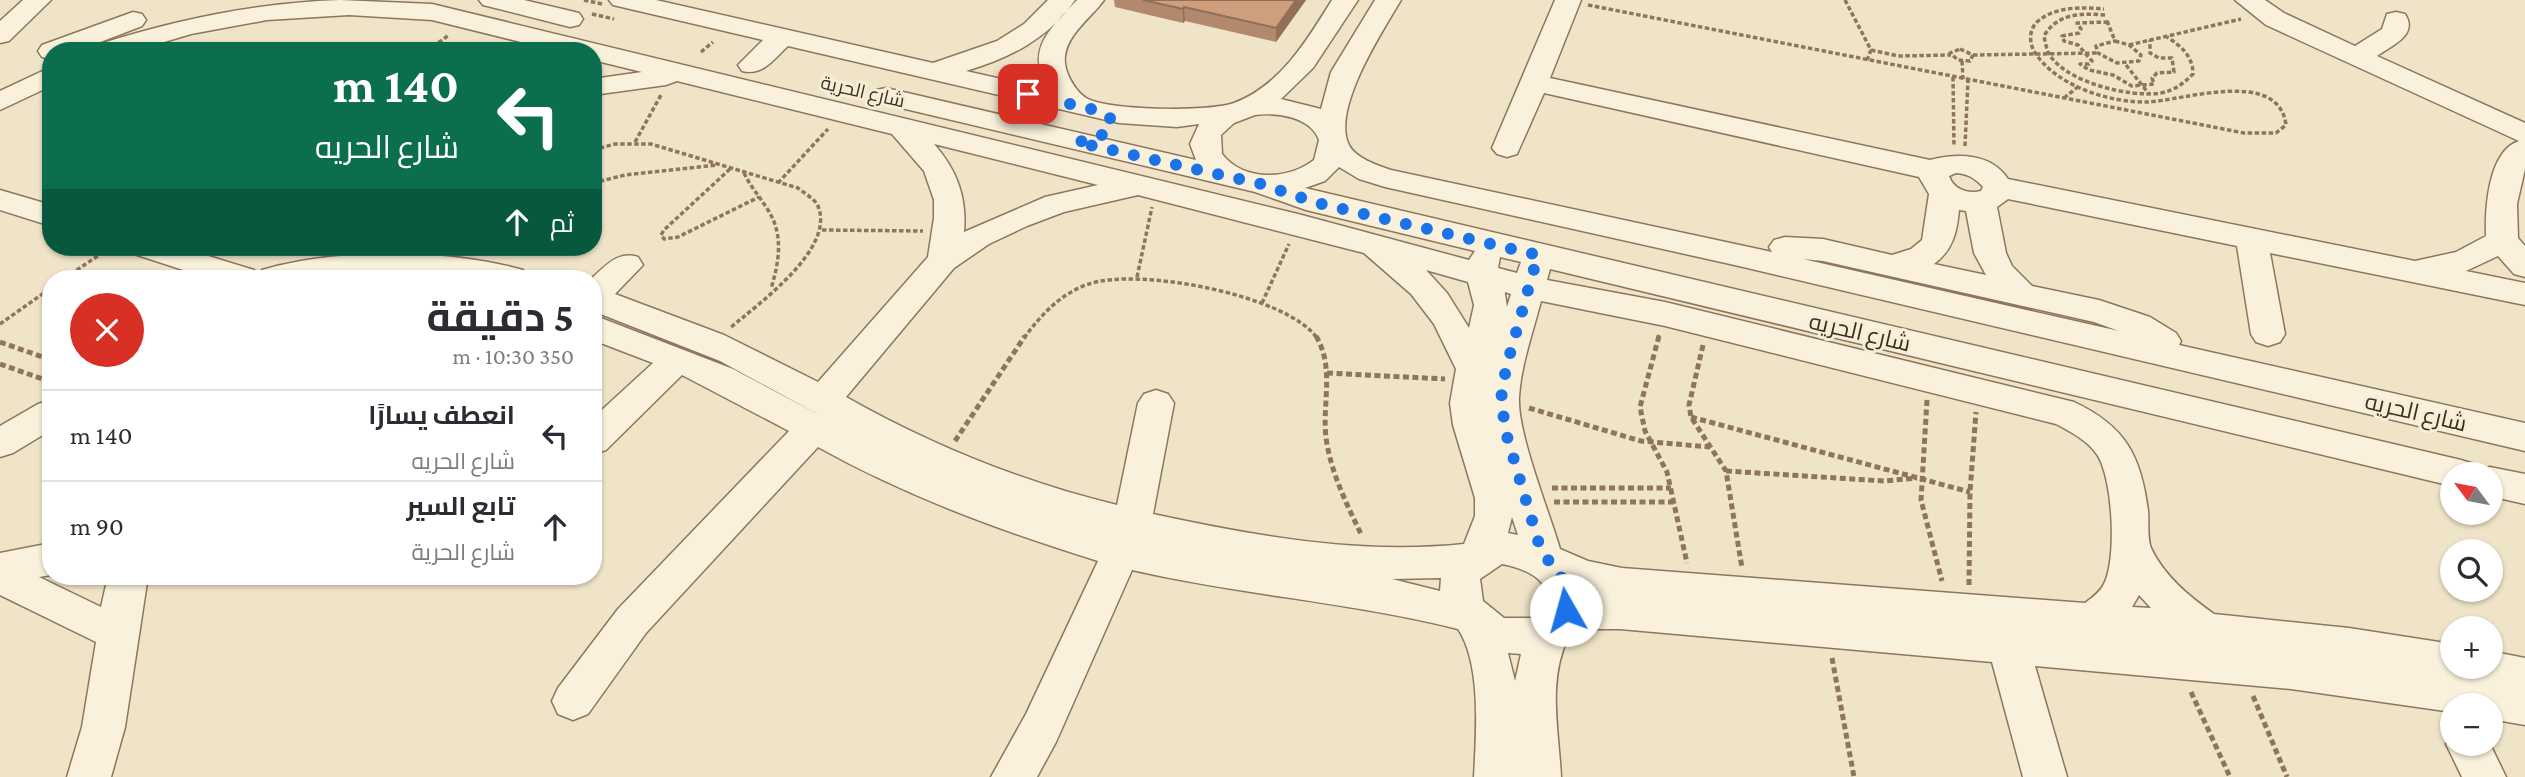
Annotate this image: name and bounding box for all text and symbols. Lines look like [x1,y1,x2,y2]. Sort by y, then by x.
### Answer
text: 140 m [334,58,459,113]
pin [998,64,1058,124]
icon: left [483,70,574,161]
street label: شارع الحرية [818,72,907,114]
icon: arrive [1009,75,1047,113]
text: شارع الحريه [315,129,459,165]
icon: ahead [498,203,536,241]
text: ثم [550,209,574,238]
button: close [70,293,144,367]
text: 5 دقيقة [427,293,574,340]
street label: شارع الحريه [1806,308,1913,359]
text: 350 m · 10:30 [452,343,574,369]
street label: شارع الحريه [2362,388,2469,439]
text: انعطف يسارًا [368,401,515,430]
icon: left [536,417,574,455]
text: 140 m [70,421,132,450]
text: شارع الحريه [412,448,515,474]
north arrow [2440,462,2502,525]
map controls [2440,462,2503,756]
text: تابع السير [407,492,515,521]
icon: ahead [536,508,574,546]
text: 90 m [70,512,124,541]
text: شارع الحرية [412,539,515,565]
button: search [2440,539,2503,602]
position arrow [1529,573,1603,647]
button: + [2440,616,2503,679]
button: − [2440,693,2503,756]

